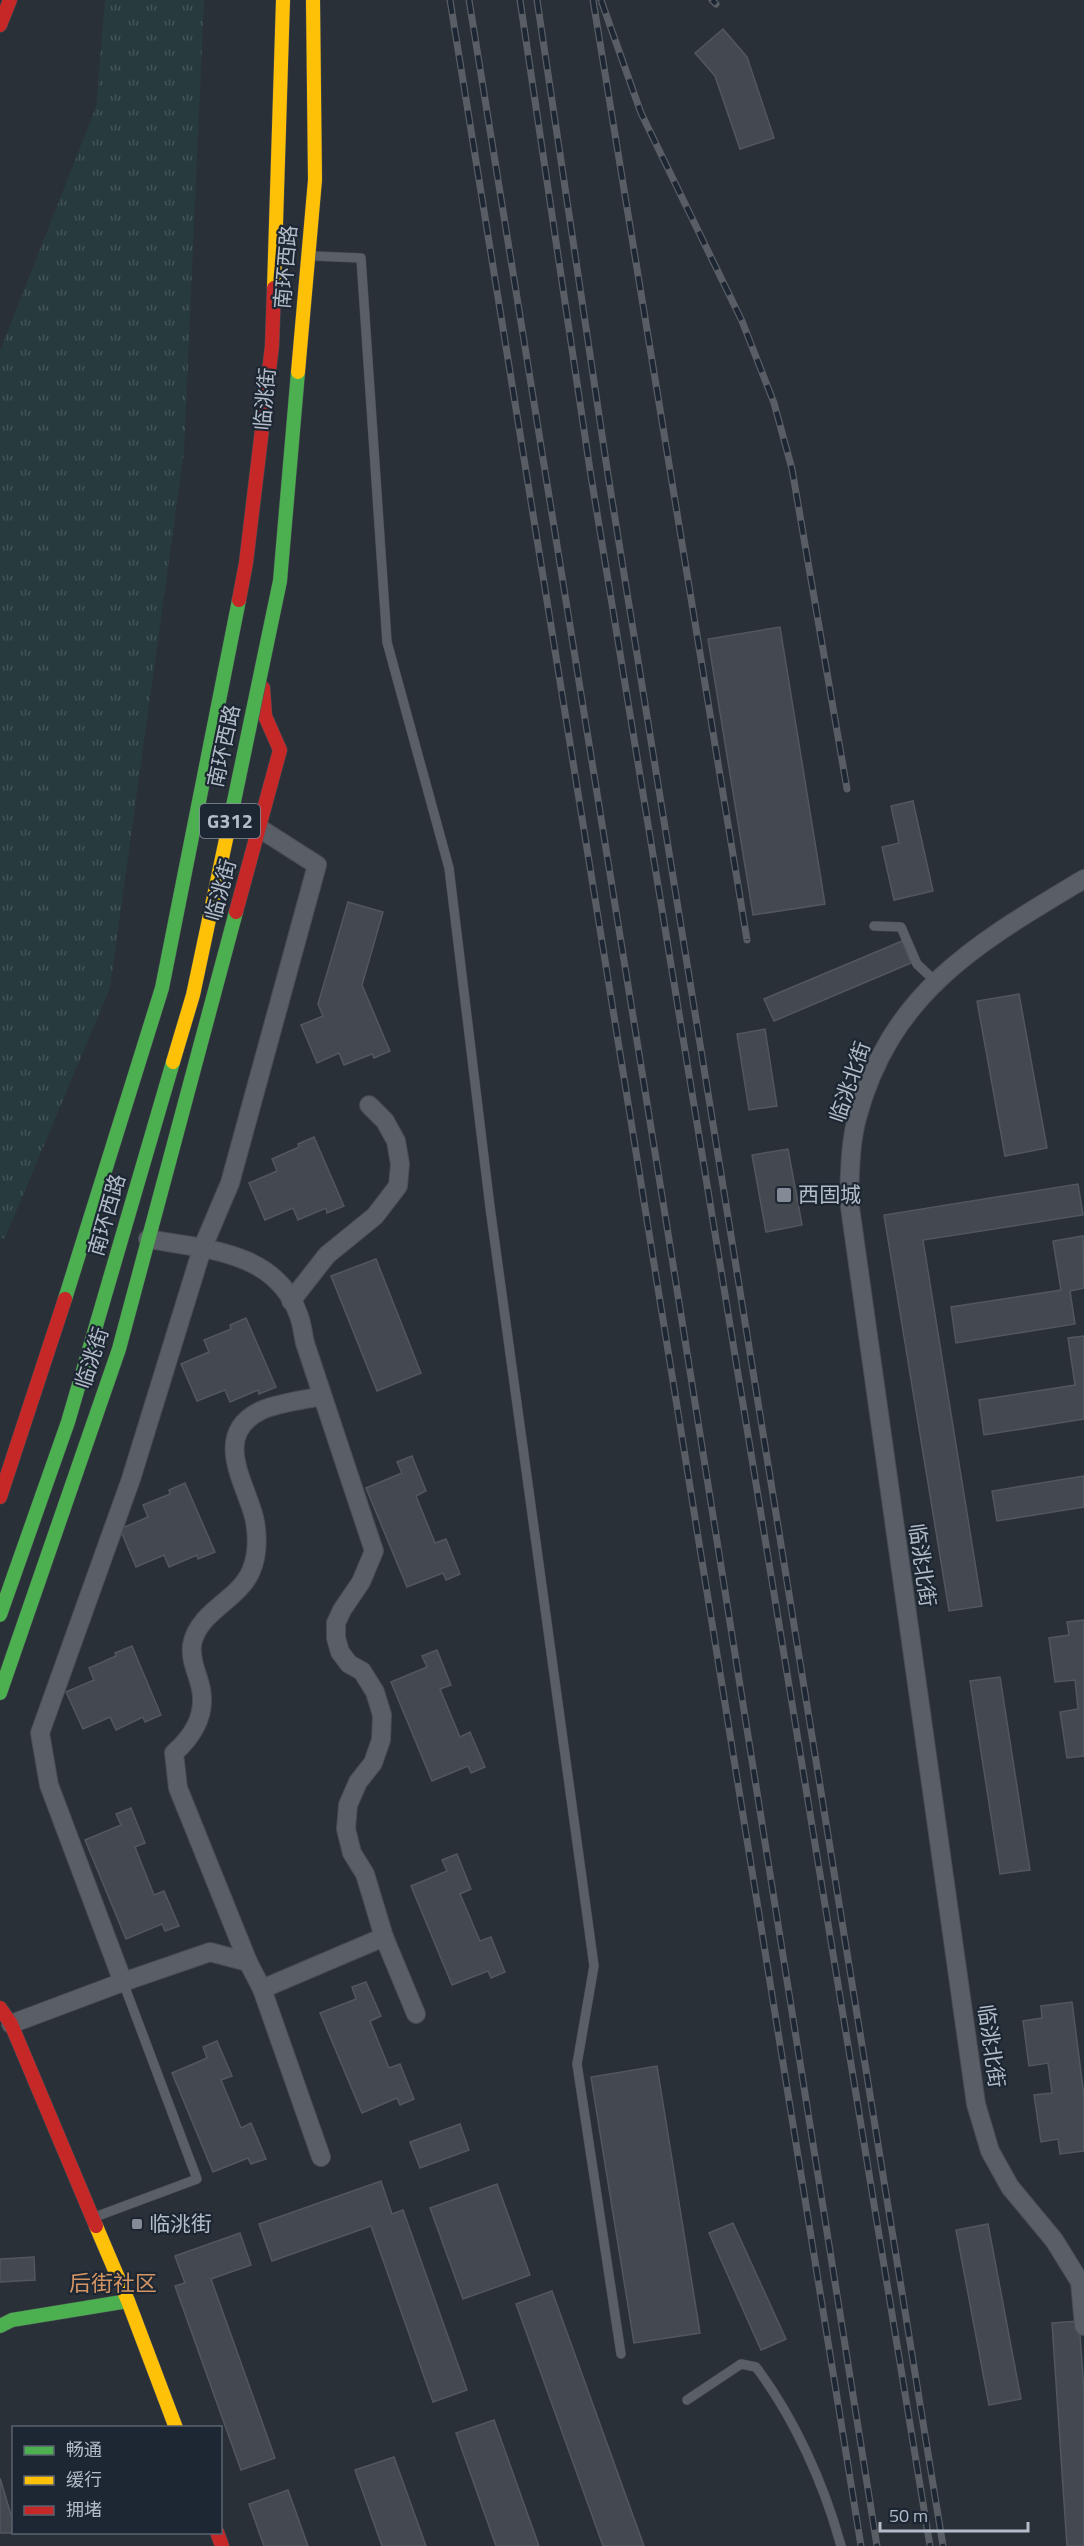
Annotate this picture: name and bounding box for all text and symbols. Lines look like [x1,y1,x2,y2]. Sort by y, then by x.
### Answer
street label: 南环西路 [265,224,305,310]
street label: 临洮街 [245,366,283,432]
street label: 南环西路 [199,701,247,790]
road number: G312 [200,804,260,838]
street label: 临洮街 [196,855,244,924]
street label: 临洮北街 [820,1037,878,1127]
street label: 南环西路 [79,1170,133,1260]
place label: 西固城 [798,1178,861,1210]
marker: 西固城 [775,1186,793,1204]
street label: 临洮街 [66,1323,116,1393]
street label: 临洮北街 [901,1521,945,1609]
street label: 临洮北街 [970,2002,1014,2090]
place label: 临洮街 [149,2207,212,2239]
marker: 临洮街 [130,2217,144,2231]
district label: 后街社区 [69,2266,157,2300]
legend [12,2426,222,2534]
text: 畅通 [66,2436,102,2463]
text: 缓行 [66,2466,102,2493]
scale bar [880,2495,1028,2533]
text: 拥堵 [66,2496,102,2523]
text: 50 m [889,2502,928,2529]

